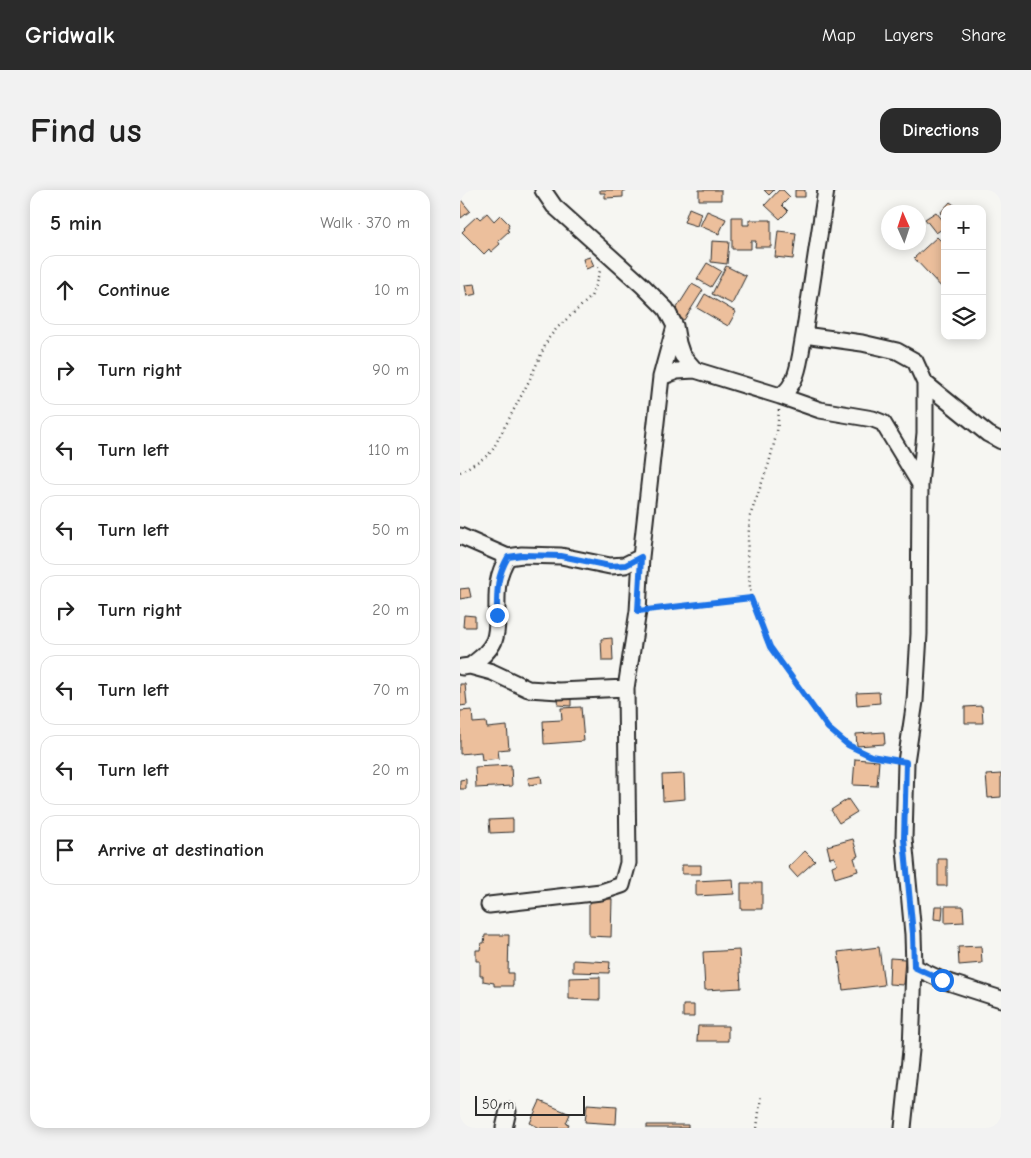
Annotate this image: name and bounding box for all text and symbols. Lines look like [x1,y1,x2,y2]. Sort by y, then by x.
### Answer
text: Gridwalk [25,21,114,49]
text: Map [822,25,856,46]
text: Layers [884,25,933,46]
text: Share [961,25,1006,46]
button: Directions [880,108,1001,153]
text: Find us [30,110,142,151]
north arrow [881,205,926,250]
map controls [941,205,986,340]
button: + [941,205,986,250]
text: 5 min [50,211,102,235]
text: Walk · 370 m [320,214,410,232]
button: − [941,250,986,295]
icon: ahead [51,276,79,304]
text: Continue [98,279,170,301]
text: 10 m [374,281,409,299]
button: layers [941,295,986,340]
icon: right [51,356,79,384]
text: Turn right [98,359,182,381]
text: 90 m [372,361,409,379]
icon: left [51,436,79,464]
text: Turn left [98,439,169,461]
text: 110 m [368,441,409,459]
icon: left [51,516,79,544]
text: Turn left [98,519,169,541]
text: 50 m [372,521,409,539]
icon: right [51,596,79,624]
text: Turn right [98,599,182,621]
text: 20 m [372,601,409,619]
route end [486,604,509,627]
icon: left [51,676,79,704]
text: Turn left [98,679,169,701]
text: 70 m [373,681,409,699]
icon: left [51,756,79,784]
text: Turn left [98,759,169,781]
text: 20 m [372,761,409,779]
icon: arrive [51,836,79,864]
text: Arrive at destination [98,839,264,861]
route start [931,969,954,992]
scale bar [475,1093,585,1116]
text: 50 m [482,1096,514,1113]

